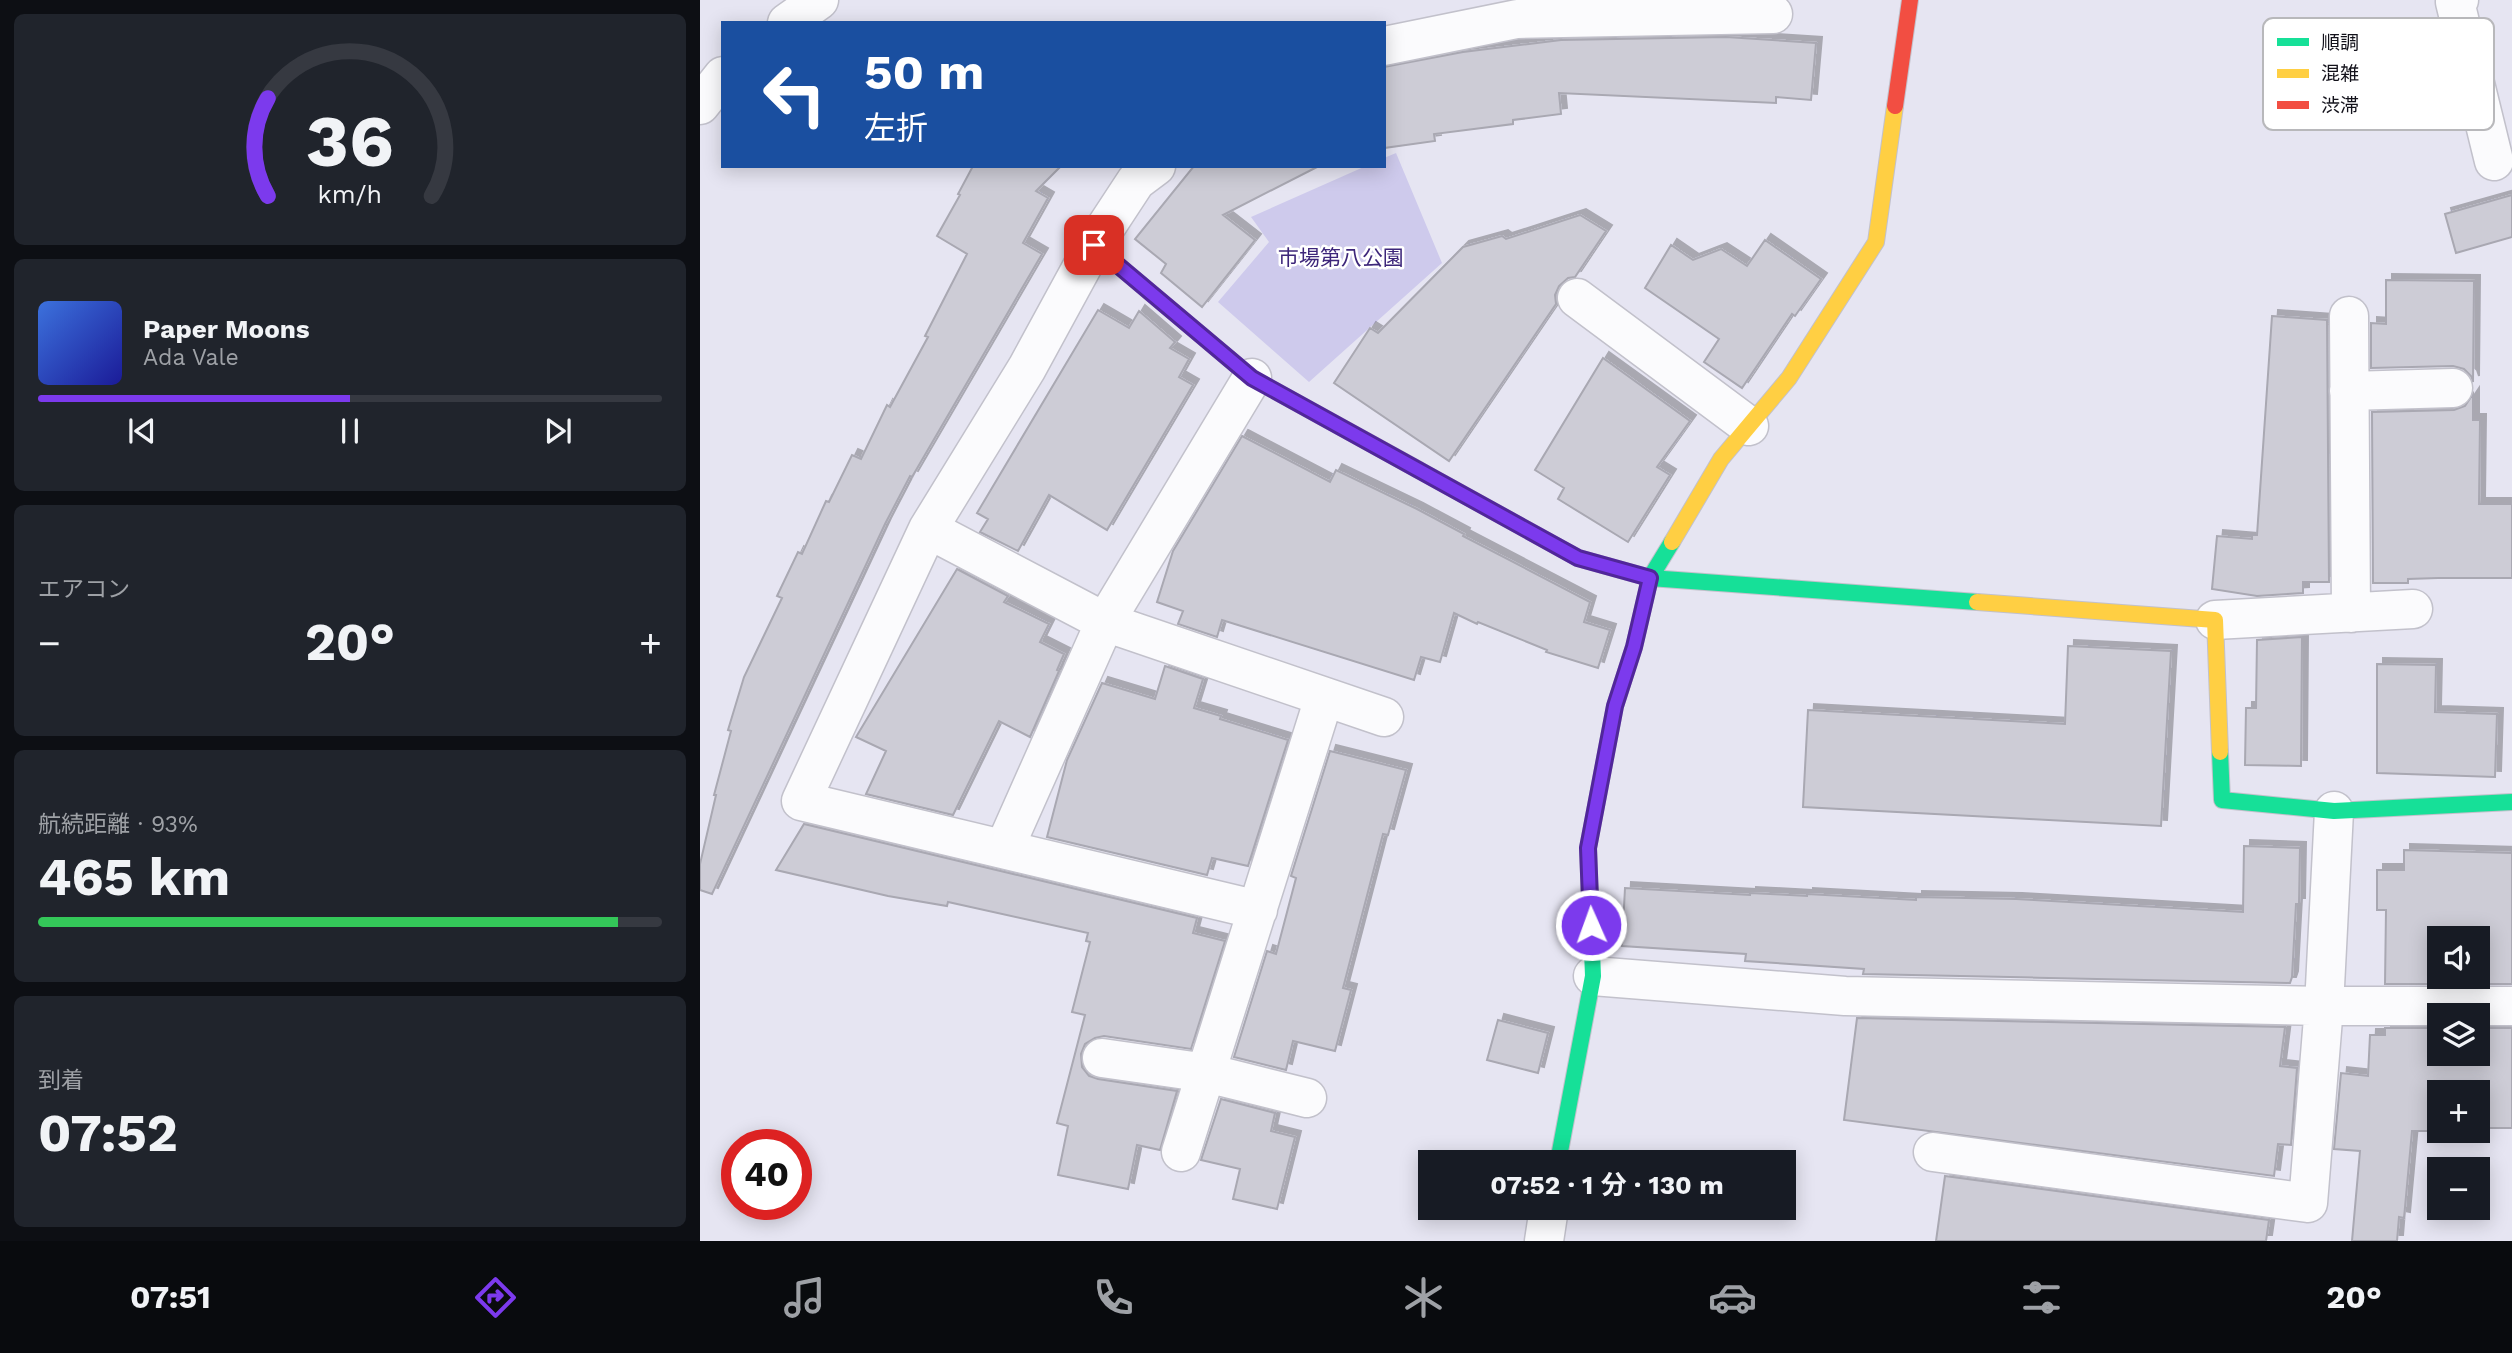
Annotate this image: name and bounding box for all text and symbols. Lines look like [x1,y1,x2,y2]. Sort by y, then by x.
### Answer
legend [2263,18,2494,130]
text: 順調 [2321,31,2359,54]
text: 50 m [864,43,984,101]
icon: left [749,49,840,140]
text: 混雑 [2321,62,2359,85]
text: 渋滞 [2321,94,2359,117]
text: 36 [306,98,394,184]
text: 左折 [864,109,928,147]
text: km/h [318,180,382,209]
pin [1064,215,1124,275]
icon: arrive [1075,226,1113,264]
park label: 市場第八公園 [1278,245,1404,270]
text: Paper Moons [143,314,310,344]
text: Ada Vale [143,344,239,371]
icon: previous [123,412,161,450]
icon: pause [331,412,369,450]
icon: next [539,412,577,450]
text: エアコン [38,576,130,603]
text: 20° [305,612,395,673]
text: − [38,621,61,665]
text: + [639,621,662,665]
text: 航続距離 · 93% [38,811,198,838]
text: 465 km [38,847,230,908]
position arrow [1554,888,1628,962]
map controls [2427,926,2490,1220]
button: sound [2427,926,2490,989]
button: layers [2427,1003,2490,1066]
text: 到着 [38,1067,84,1094]
button: + [2427,1080,2490,1143]
text: 07:52 [38,1103,178,1164]
speed limit sign: 40 [721,1129,812,1220]
button: − [2427,1157,2490,1220]
text: 07:52 · 1 分 · 130 m [1490,1170,1724,1200]
icon: directions [471,1273,520,1322]
icon: music [780,1273,829,1322]
icon: phone [1089,1273,1138,1322]
icon: climate [1399,1273,1448,1322]
icon: car [1708,1273,1757,1322]
icon: filters [2017,1273,2066,1322]
text: 07:51 [130,1278,211,1316]
text: 20° [2326,1278,2382,1316]

